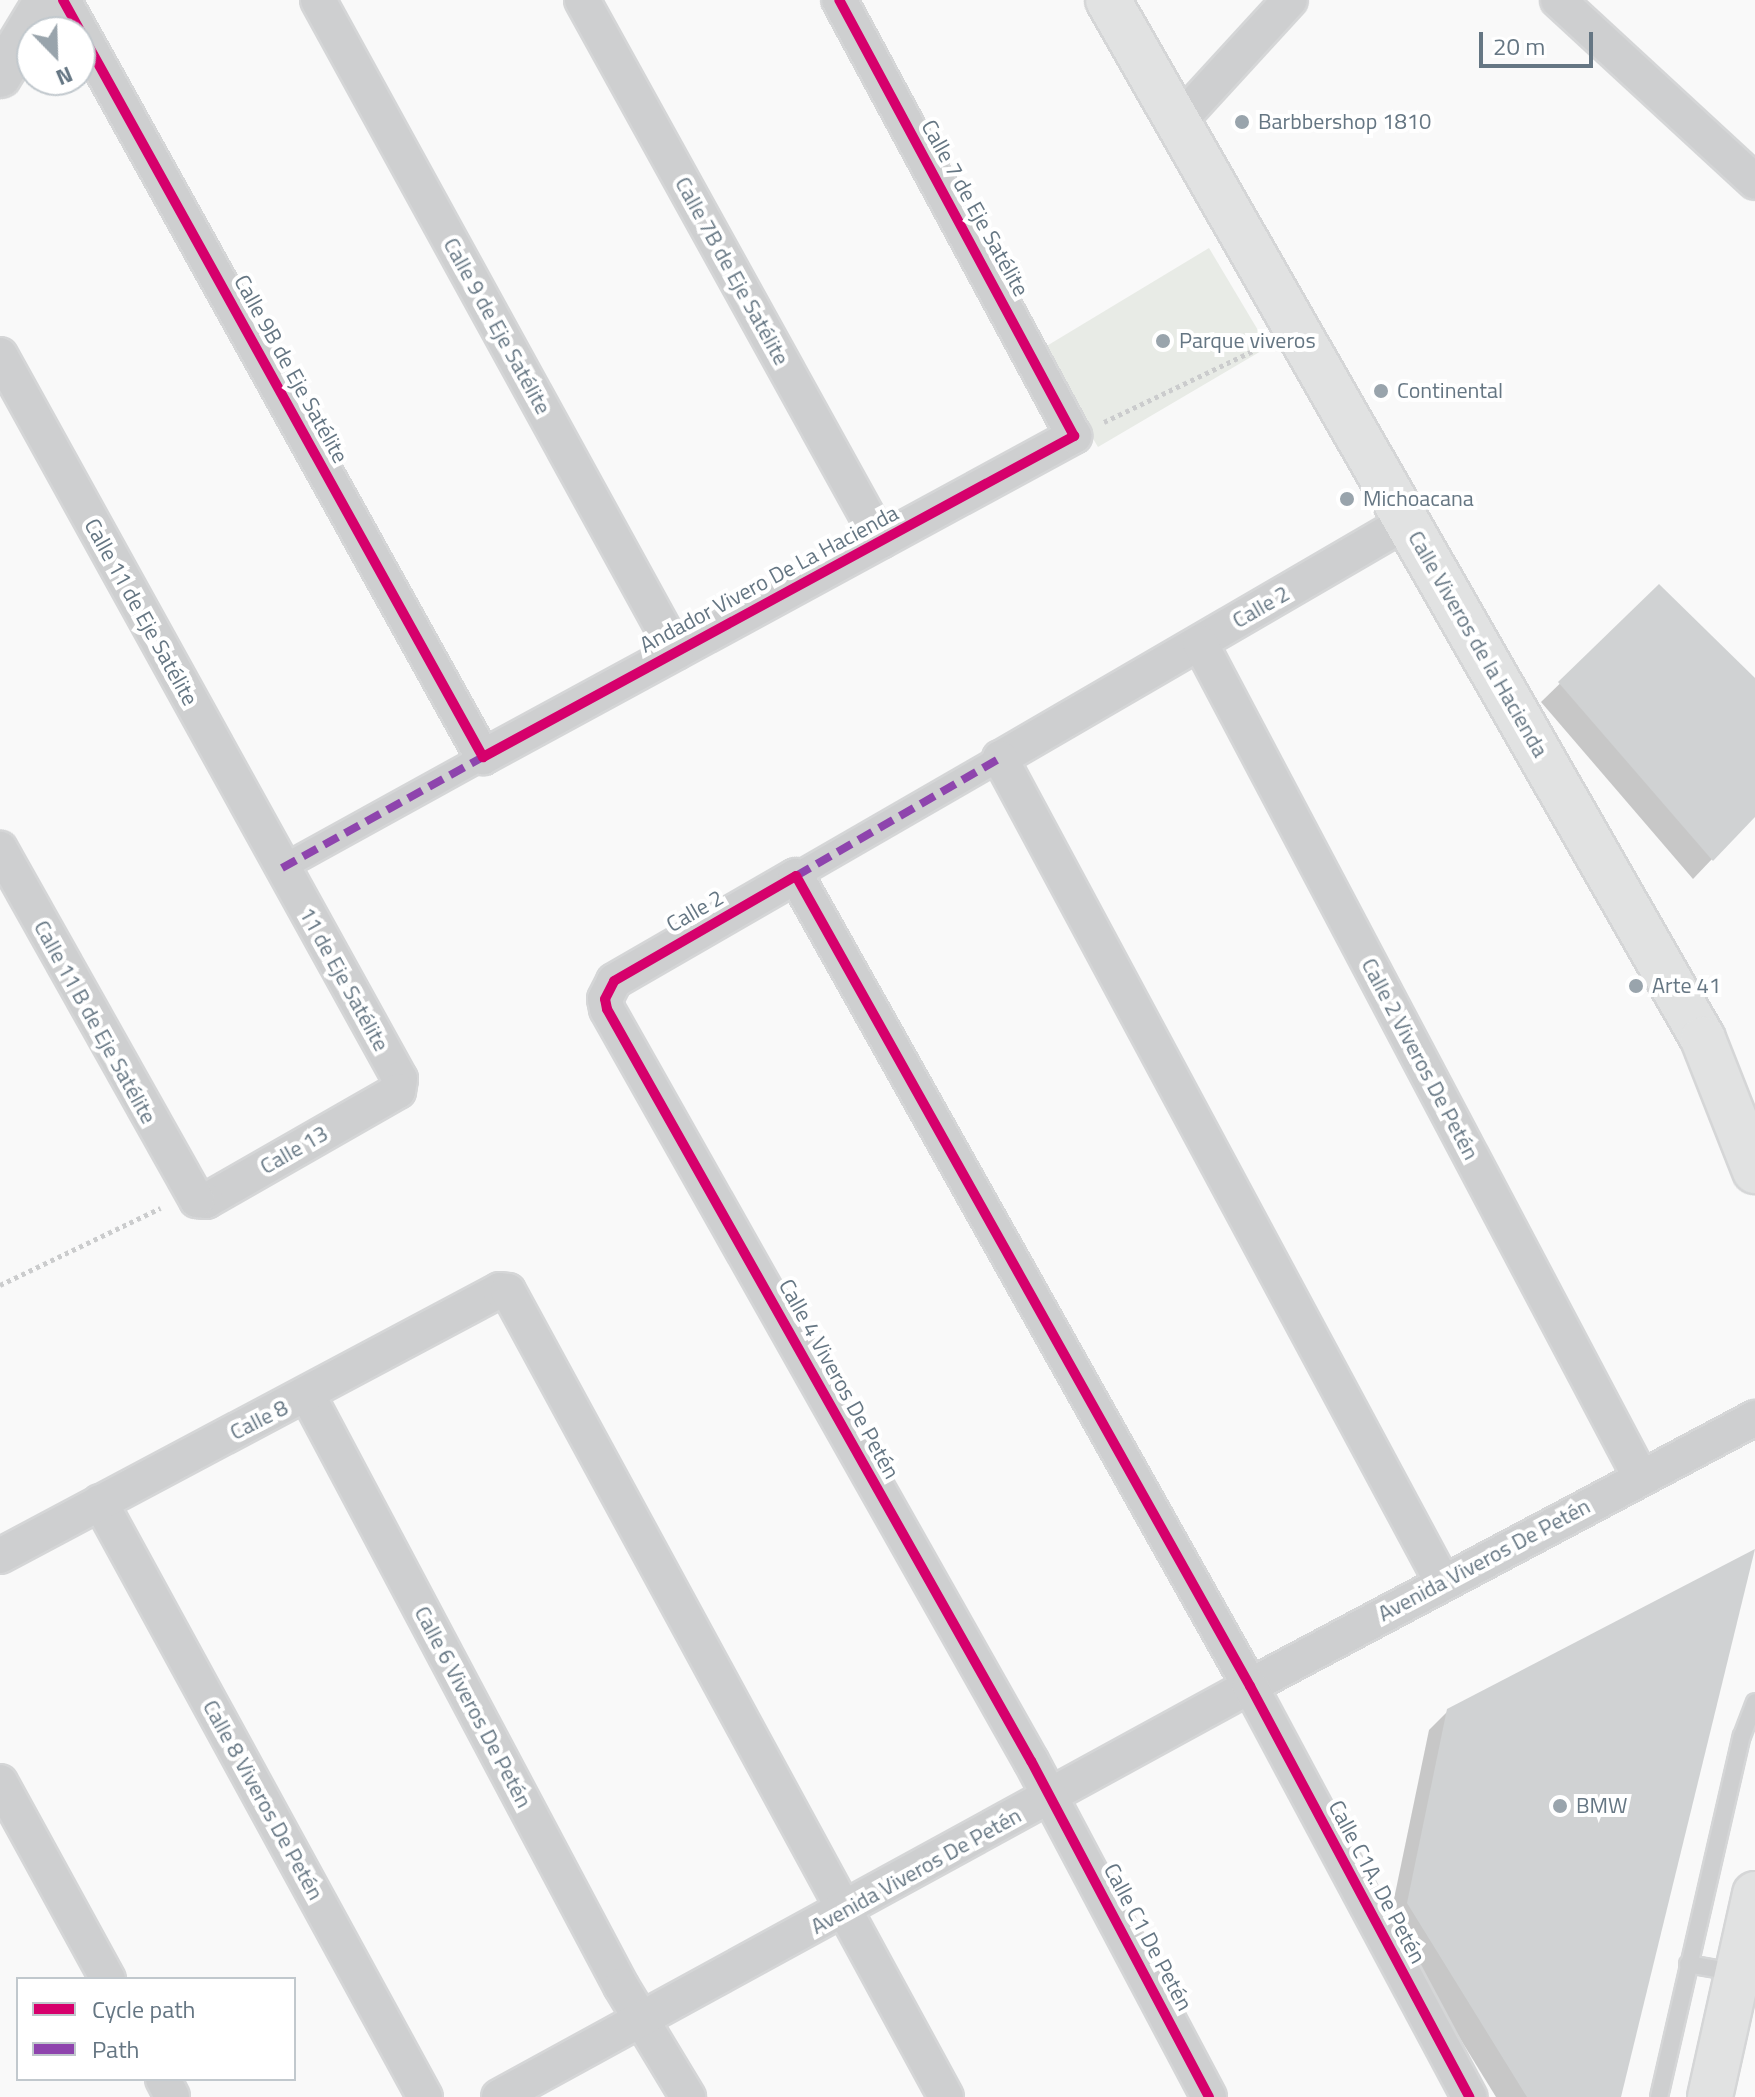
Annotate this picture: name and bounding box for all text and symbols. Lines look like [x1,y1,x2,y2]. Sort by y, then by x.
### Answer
north arrow [16,16,96,96]
scale bar [1483,16,1597,66]
text: 20 m [1493,28,1545,64]
text: N [51,58,78,95]
place label: Barbbershop 1810 [1258,109,1431,135]
marker: Barbbershop 1810 [1233,113,1251,131]
street label: Calle 7 de Eje Satélite [916,115,1034,301]
street label: Calle 7B de Eje Satélite [669,172,795,370]
street label: Calle 9 de Eje Satélite [438,233,556,419]
street label: Calle 9B de Eje Satélite [228,270,354,468]
place label: Parque viveros [1179,328,1316,354]
marker: Parque viveros [1154,332,1172,350]
place label: Continental [1397,378,1503,404]
marker: Continental [1372,382,1390,400]
place label: Michoacana [1363,486,1474,512]
marker: Michoacana [1338,490,1356,508]
street label: Andador Vivero De La Hacienda [635,500,903,658]
street label: Calle 11 de Eje Satélite [79,514,203,710]
street label: Calle Viveros de la Hacienda [1402,526,1554,762]
street label: Calle 2 [1228,580,1294,634]
street label: Calle 2 [662,884,728,938]
street label: 11 de Eje Satélite [294,902,394,1056]
street label: Calle 11 B de Eje Satélite [28,916,162,1128]
street label: Calle 2 Viveros De Petén [1356,954,1484,1164]
place label: Arte 41 [1652,973,1721,999]
marker: Arte 41 [1627,977,1645,995]
street label: Calle 13 [255,1120,333,1180]
street label: Calle 4 Viveros De Petén [773,1275,905,1483]
street label: Calle 8 [226,1394,292,1446]
street label: Avenida Viveros De Petén [1373,1493,1595,1627]
street label: Calle 6 Viveros De Petén [409,1602,537,1812]
street label: Calle 8 Viveros De Petén [197,1696,329,1904]
place label: BMW [1576,1793,1628,1819]
street label: Calle C1A. De Petén [1323,1796,1431,1968]
marker: BMW [1551,1797,1569,1815]
street label: Avenida Viveros De Petén [806,1802,1026,1940]
street label: Calle C1 De Petén [1098,1859,1198,2015]
legend [16,1977,296,2081]
text: Cycle path [92,1991,195,2027]
text: Path [92,2031,139,2067]

